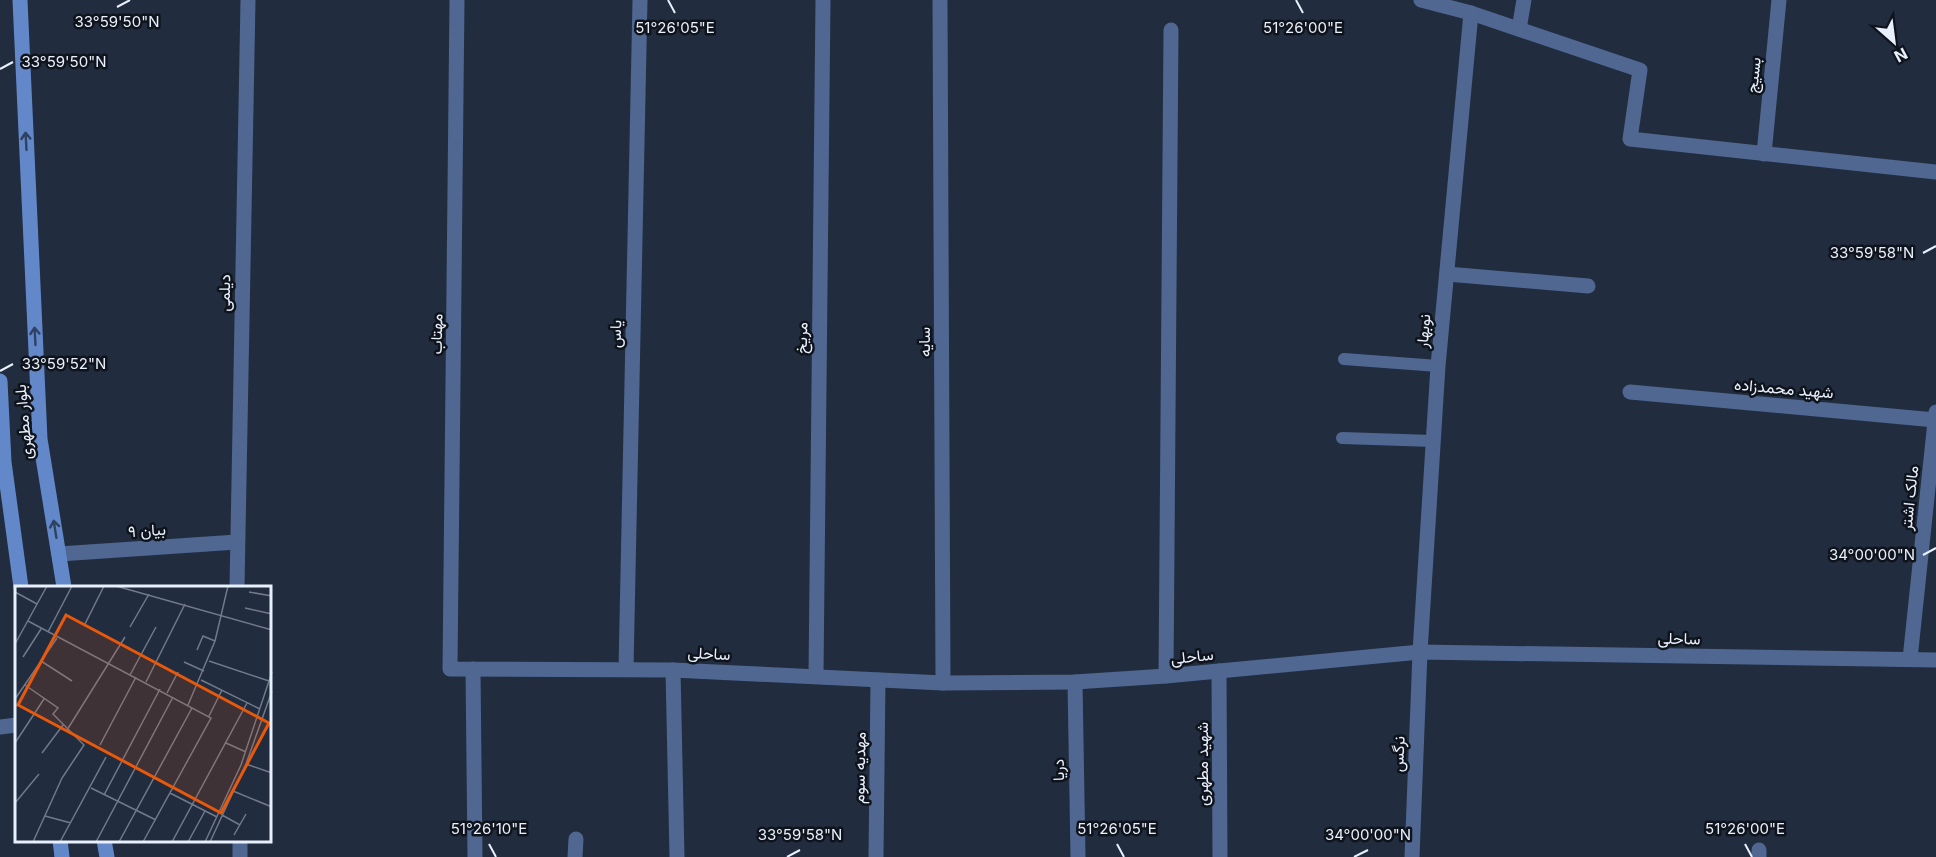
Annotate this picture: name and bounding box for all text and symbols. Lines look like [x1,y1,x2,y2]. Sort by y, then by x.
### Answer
text: 33°59'50"N [75,12,159,31]
north arrow [1864,12,1924,72]
text: 51°26'05"E [635,18,715,37]
text: 51°26'00"E [1263,18,1343,37]
text: N [1891,44,1911,67]
text: 33°59'50"N [22,52,106,71]
street label: بسیج [1741,56,1767,94]
one-way arrow [21,131,32,151]
text: 33°59'58"N [1830,243,1914,262]
street label: دیلمی [214,274,235,312]
street label: مهتاب [426,313,447,355]
street label: نوبهار [1411,313,1435,350]
street label: یاس [605,320,626,348]
street label: مریخ [791,322,813,354]
one-way arrow [30,326,41,346]
street label: سایه [914,327,934,357]
text: 33°59'52"N [22,354,106,373]
street label: شهید محمدزاده [1733,374,1835,403]
street label: بلوار مطهری [10,383,37,460]
street label: مالک اشتر [1896,465,1923,533]
street label: بیان ۹ [127,519,167,541]
one-way arrow [49,520,60,540]
text: 34°00'00"N [1829,545,1915,564]
inset map [15,586,272,842]
street label: ساحلی [1657,628,1701,649]
street label: ساحلی [687,642,731,665]
street label: ساحلی [1170,644,1215,669]
street label: شهید مطهری [1192,722,1213,806]
street label: مهدیه سوم [848,732,871,804]
street label: نرگس [1387,736,1410,772]
street label: دریا [1048,759,1069,781]
text: 51°26'10"E [451,819,527,838]
text: 51°26'05"E [1077,819,1157,838]
text: 51°26'00"E [1705,819,1785,838]
text: 33°59'58"N [758,825,842,844]
text: 34°00'00"N [1325,825,1411,844]

